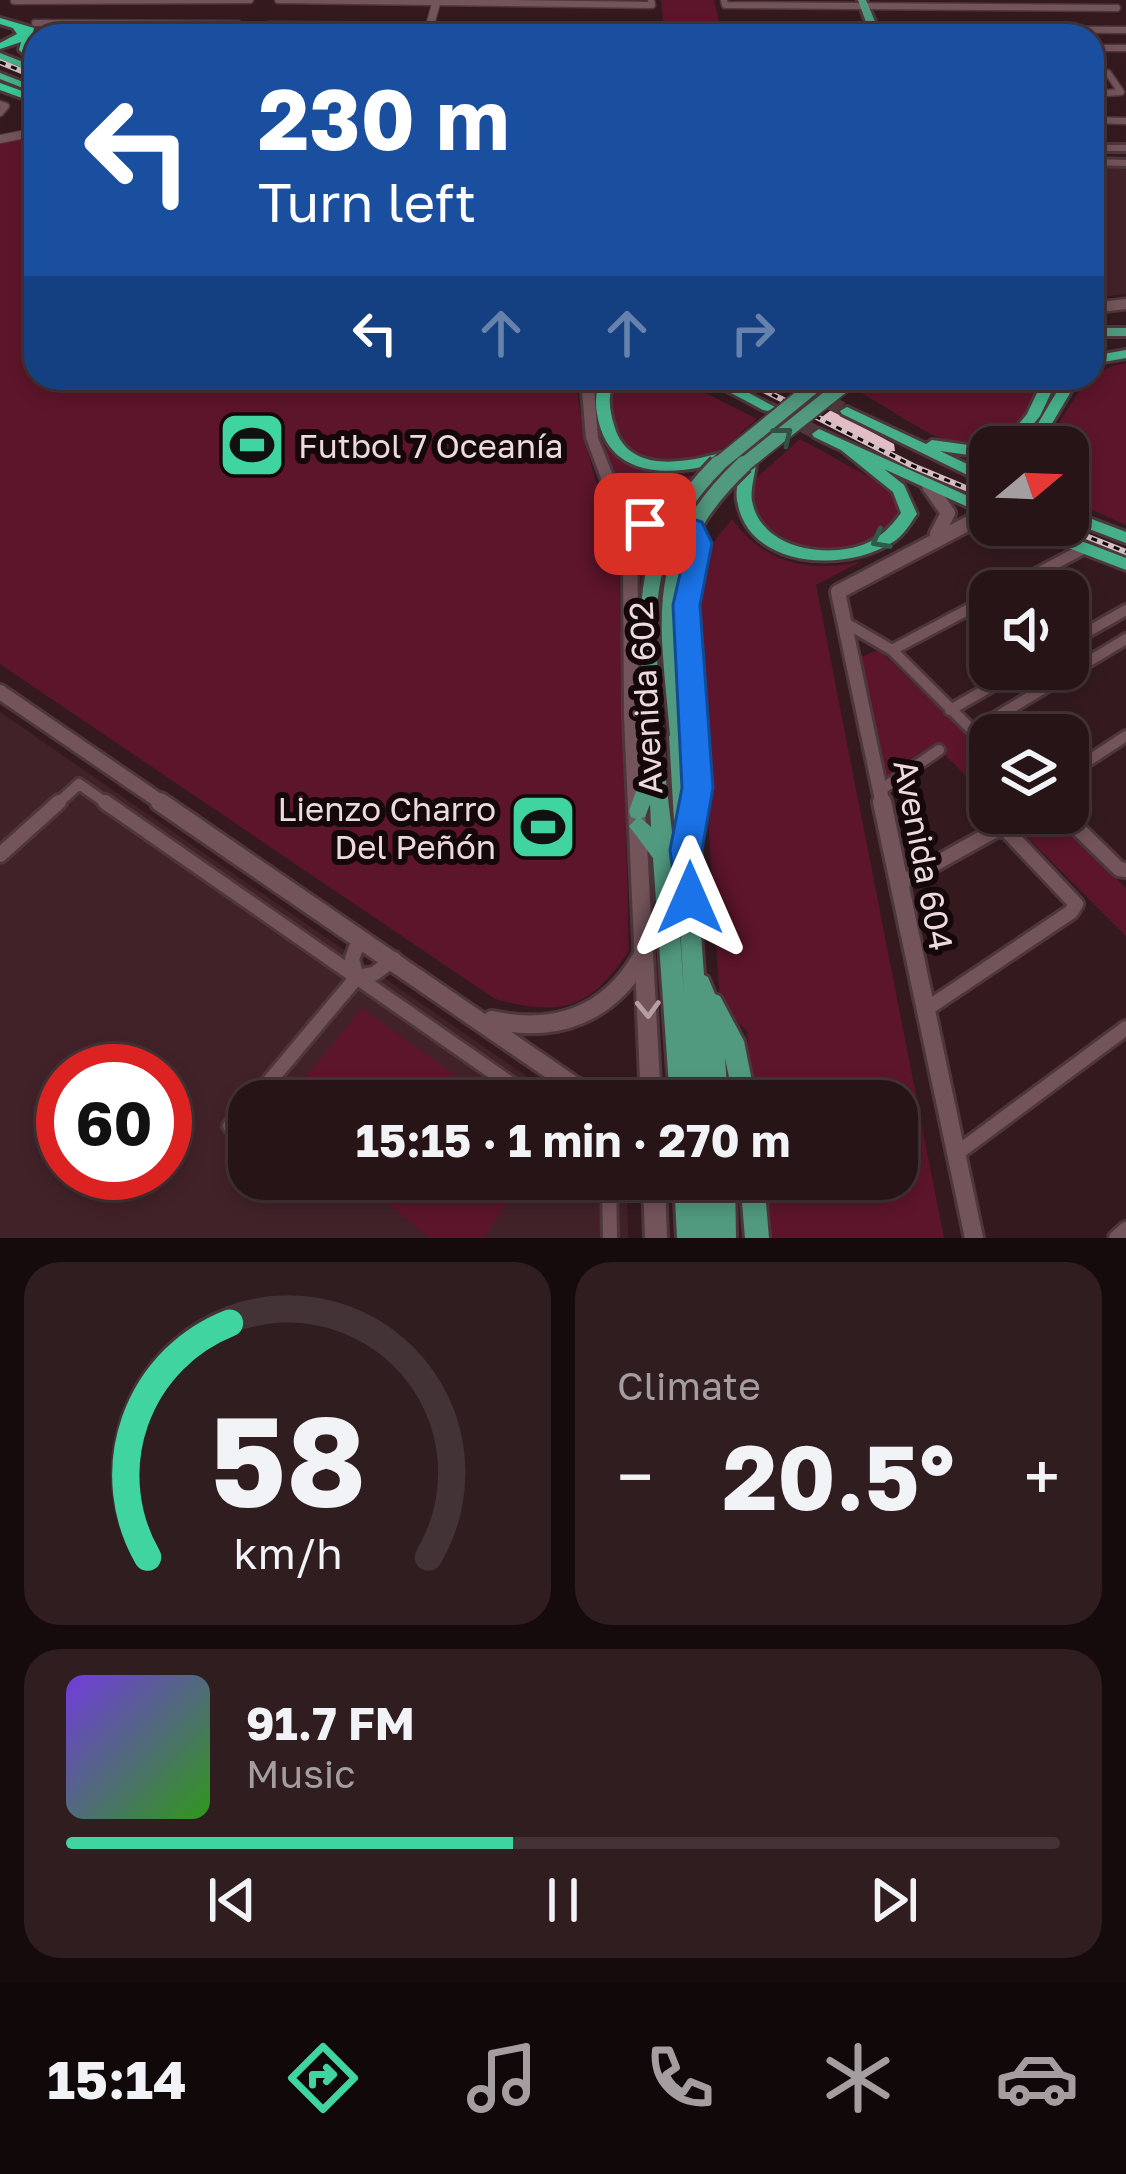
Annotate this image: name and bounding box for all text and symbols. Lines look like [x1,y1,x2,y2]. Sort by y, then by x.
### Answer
text: 230 m [258,68,510,168]
icon: left [60,72,216,228]
text: Turn left [258,169,476,234]
icon: left [342,300,408,366]
icon: ahead [468,300,534,366]
icon: ahead [594,300,660,366]
icon: right [720,300,786,366]
sports icon: Futbol 7 Oceanía [217,410,287,480]
place label: Futbol 7 Oceanía [298,426,563,465]
north arrow [969,426,1089,546]
map controls [969,426,1089,834]
one-way arrow [770,427,792,449]
pin [594,473,696,575]
icon: arrive [612,491,678,557]
one-way arrow [871,526,893,549]
button: sound [969,570,1089,690]
street label: Avenida 602 [620,601,670,795]
button: layers [969,714,1089,834]
street label: Avenida 604 [886,756,962,954]
place label: Lienzo Charro Del Peñón [277,789,496,866]
sports icon: Lienzo Charro Del Peñón [508,792,578,862]
position arrow [627,835,753,961]
one-way arrow [635,1000,661,1019]
speed limit sign: 60 [36,1044,192,1200]
text: 15:15 · 1 min · 270 m [356,1113,790,1167]
text: Climate [617,1362,761,1409]
text: 58 [209,1384,365,1533]
text: 20.5° [722,1422,955,1530]
text: − [617,1436,653,1516]
text: + [1024,1436,1060,1516]
text: km/h [233,1526,342,1577]
text: 91.7 FM [246,1696,415,1750]
text: Music [246,1750,356,1797]
icon: previous [199,1867,265,1933]
icon: pause [530,1867,596,1933]
icon: next [861,1867,927,1933]
icon: directions [281,2036,365,2120]
icon: music [460,2036,544,2120]
icon: phone [638,2036,722,2120]
icon: climate [816,2036,900,2120]
icon: car [995,2036,1079,2120]
text: 15:14 [47,2046,187,2111]

